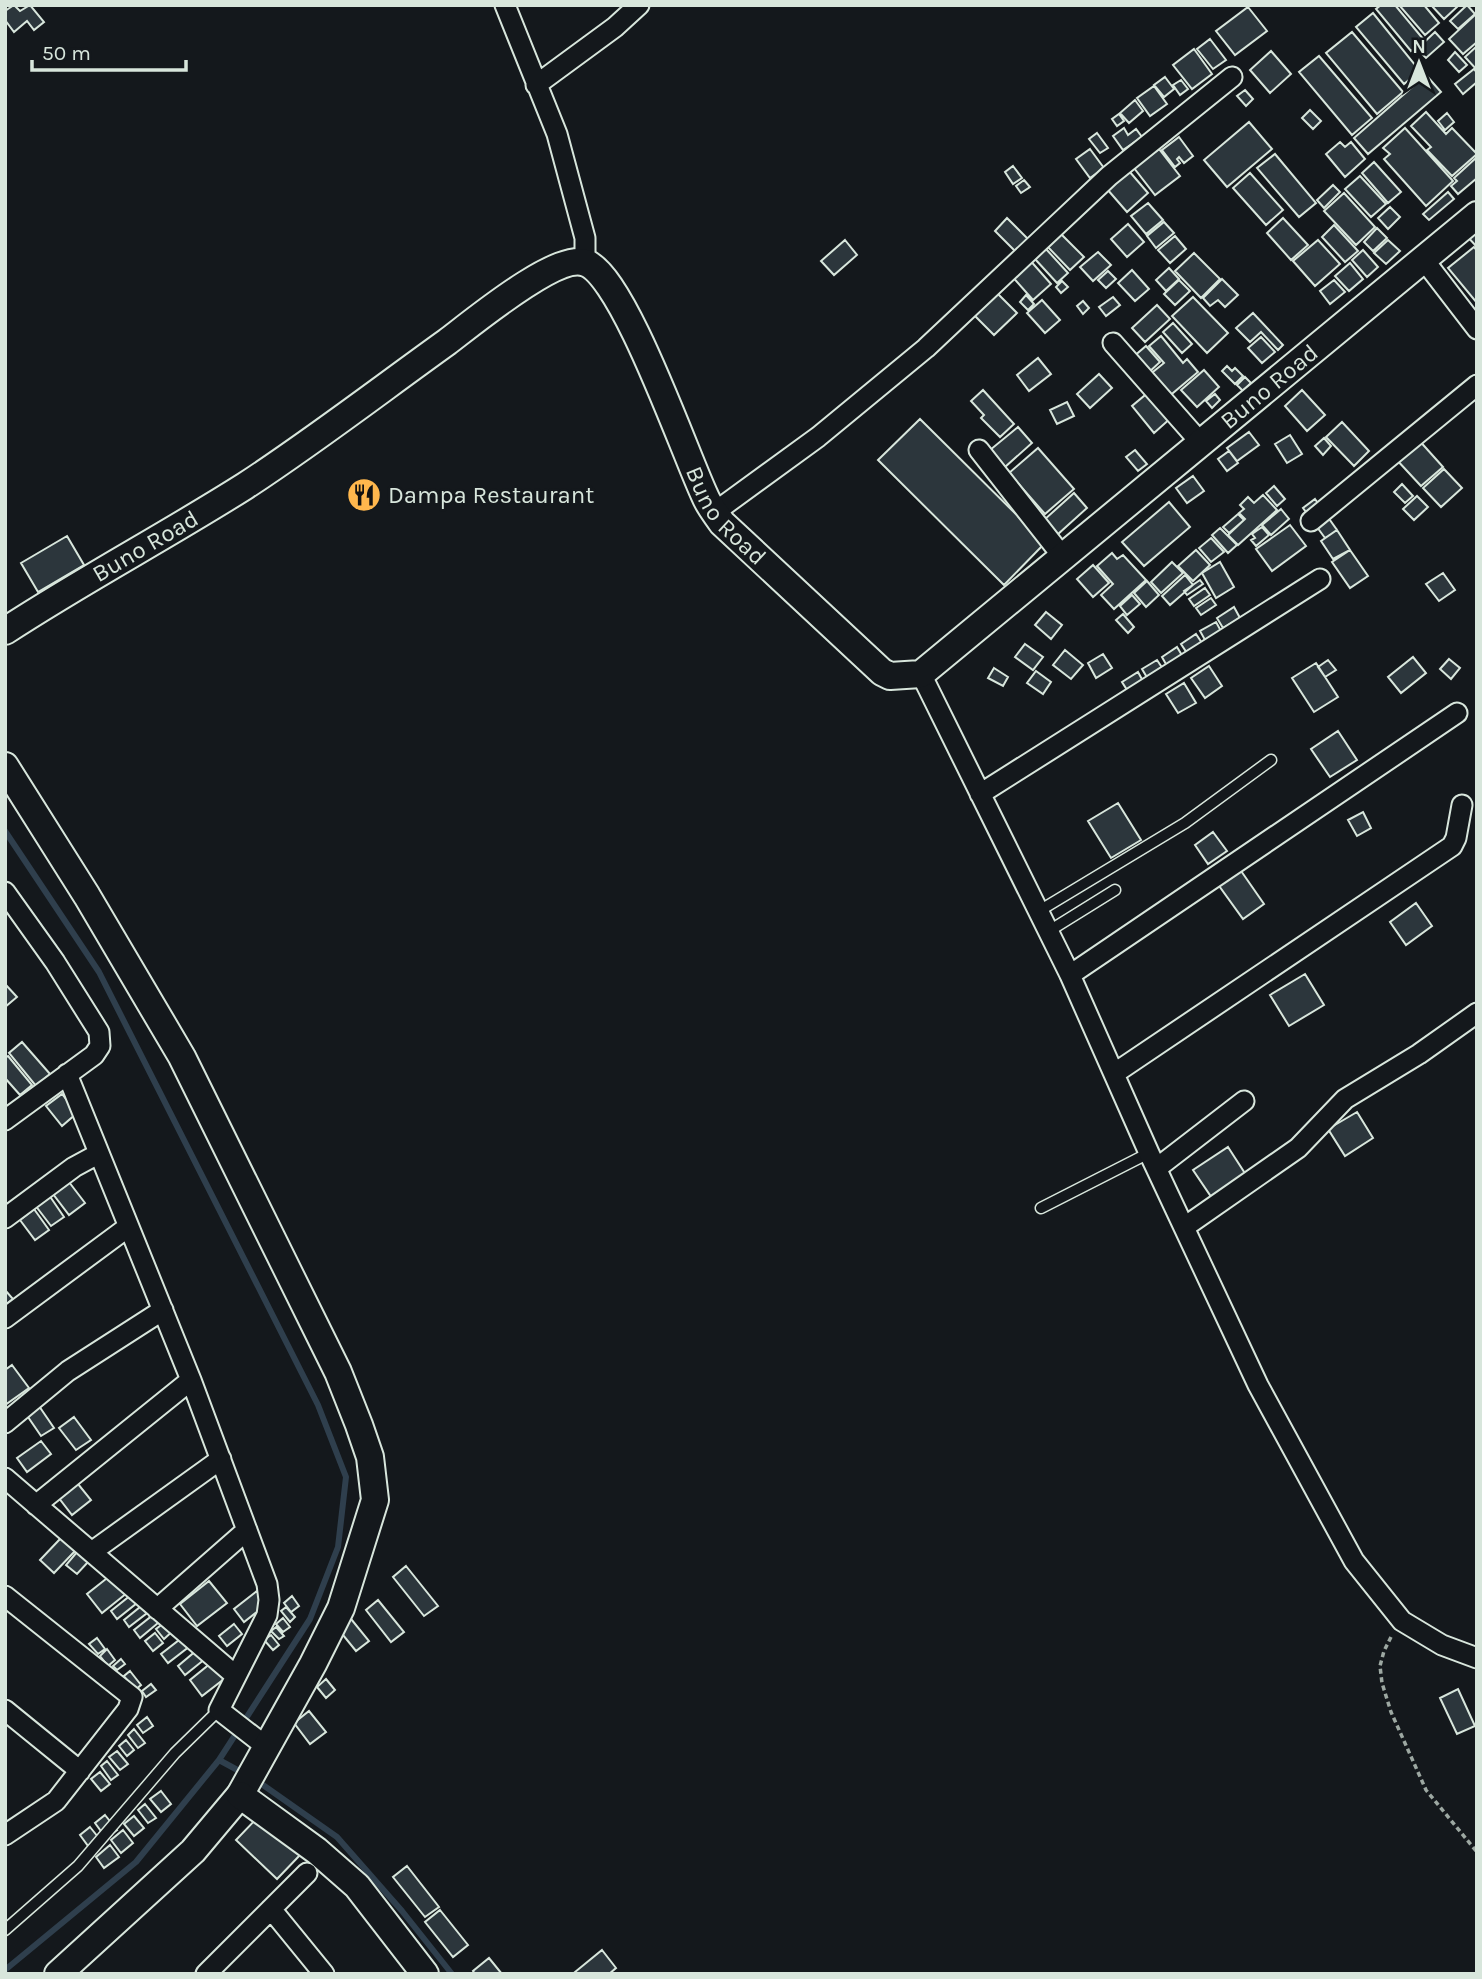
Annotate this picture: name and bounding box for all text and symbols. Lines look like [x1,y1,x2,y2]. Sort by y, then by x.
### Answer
scale bar [32,28,186,72]
north arrow [1384,28,1454,98]
text: N [1412,36,1426,58]
text: 50 m [42,41,91,65]
street label: Buno Road [1215,338,1324,435]
street label: Buno Road [680,462,772,571]
restaurant icon: Dampa Restaurant [345,476,383,514]
place label: Dampa Restaurant [388,481,594,509]
street label: Buno Road [87,504,203,588]

